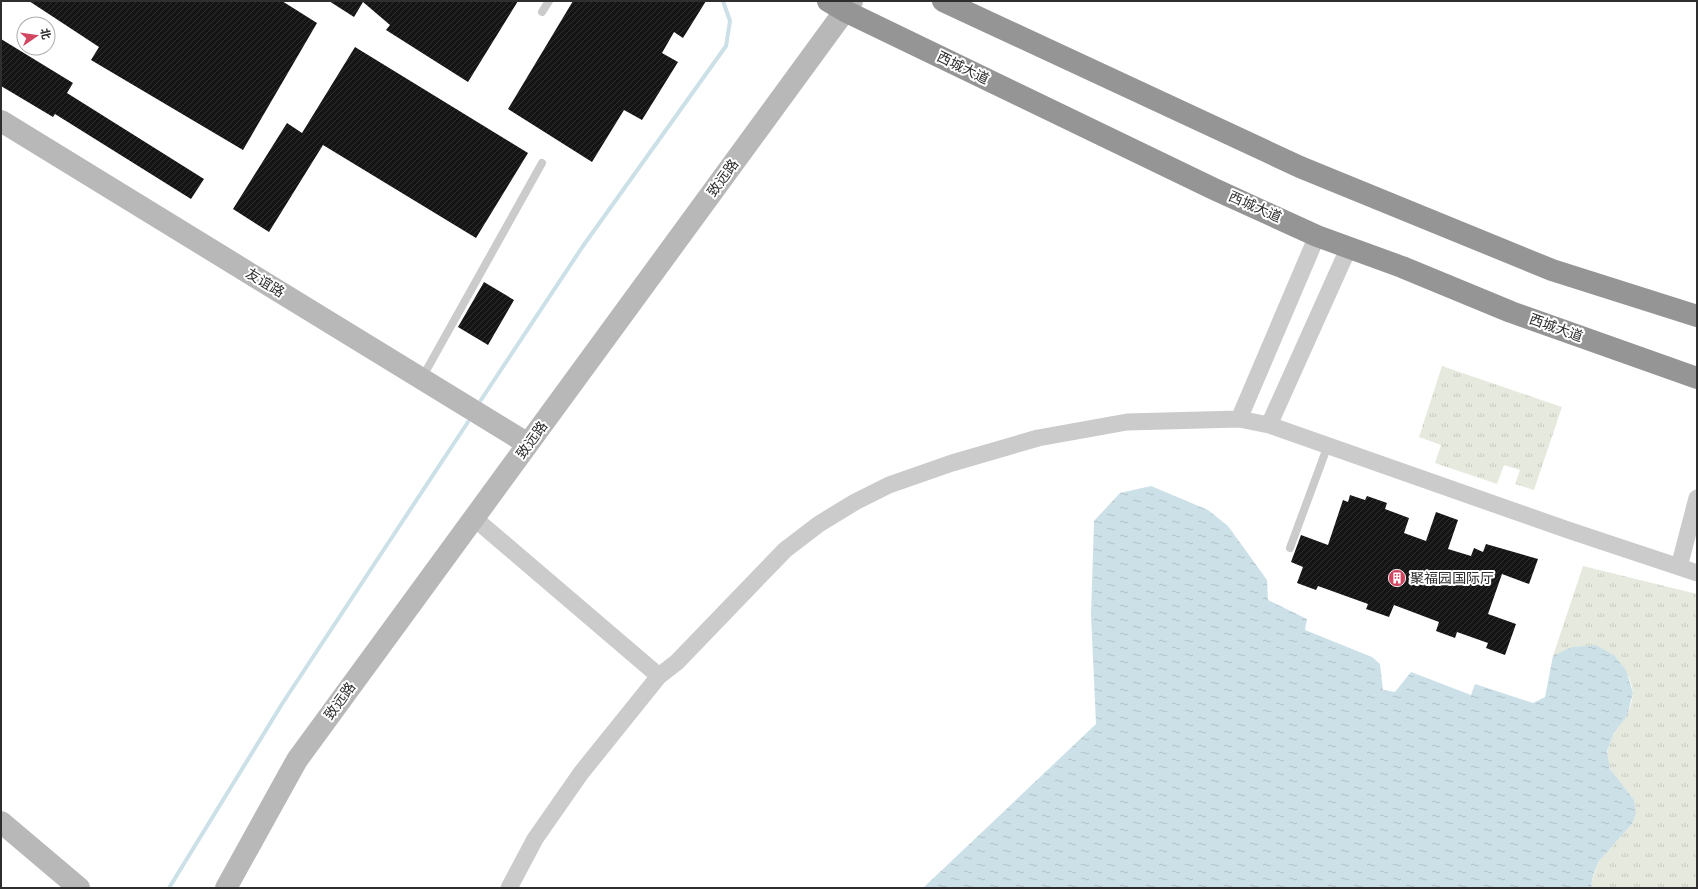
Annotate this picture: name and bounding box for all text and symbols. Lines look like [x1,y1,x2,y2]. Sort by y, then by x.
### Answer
north arrow [16,16,56,56]
text: 北 [38,27,53,41]
street label: 西城大道 [934,48,992,88]
street label: 致远路 [704,156,742,200]
street label: 西城大道 [1226,188,1284,226]
street label: 友谊路 [243,265,287,301]
street label: 西城大道 [1527,310,1585,346]
street label: 致远路 [513,418,551,462]
building icon: 聚福园国际厅 [1387,568,1407,588]
place label: 聚福园国际厅 [1410,570,1494,587]
street label: 致远路 [321,679,359,723]

